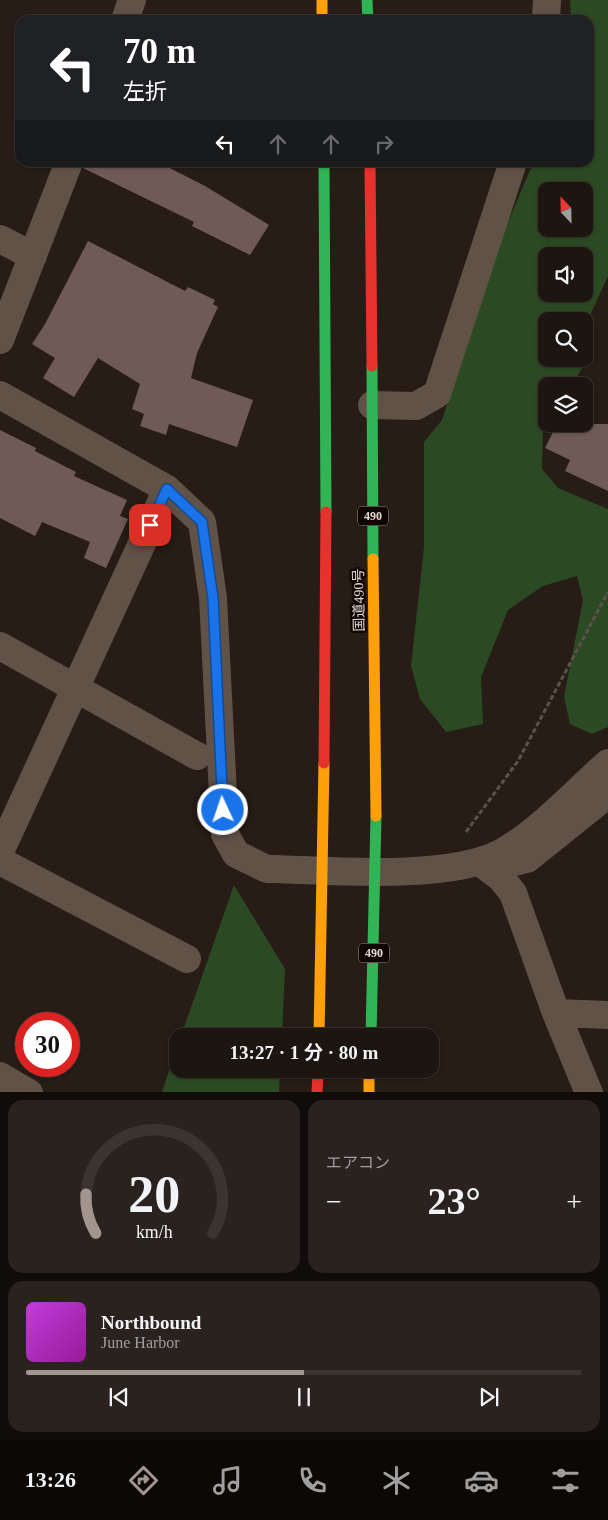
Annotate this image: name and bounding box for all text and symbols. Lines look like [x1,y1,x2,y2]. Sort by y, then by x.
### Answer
text: 70 m [123,32,196,71]
icon: left [40,35,105,100]
text: 左折 [123,79,167,104]
icon: left [211,130,239,158]
icon: ahead [264,130,292,158]
icon: ahead [317,130,345,158]
icon: right [370,130,398,158]
north arrow [538,182,592,238]
map controls [538,182,593,432]
button: sound [538,247,593,302]
button: search [538,312,593,367]
button: layers [538,377,593,432]
pin [129,504,171,546]
road number: 490 [358,506,388,526]
icon: arrive [136,511,164,539]
street label: 国道490号 [351,568,367,632]
position arrow [196,783,248,835]
road number: 490 [359,944,389,962]
speed limit sign: 30 [15,1012,80,1077]
text: 13:27 · 1 分 · 80 m [230,1042,378,1063]
text: エアコン [326,1154,390,1171]
text: 20 [128,1166,180,1223]
text: 23° [427,1180,481,1222]
text: − [326,1186,342,1217]
text: + [566,1186,582,1217]
text: km/h [136,1222,172,1242]
text: Northbound [101,1312,201,1333]
text: June Harbor [101,1334,180,1351]
icon: previous [105,1383,133,1411]
icon: pause [290,1383,318,1411]
icon: next [475,1383,503,1411]
icon: directions [126,1463,161,1498]
icon: music [210,1463,245,1498]
icon: phone [295,1463,330,1498]
icon: climate [379,1463,414,1498]
icon: car [464,1463,499,1498]
icon: filters [548,1463,583,1498]
text: 13:26 [25,1467,76,1492]

